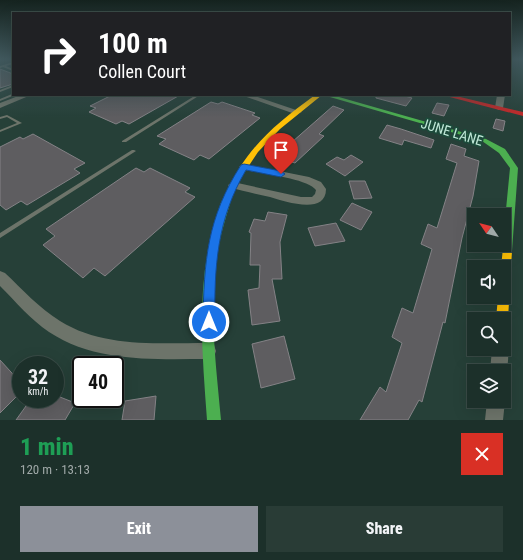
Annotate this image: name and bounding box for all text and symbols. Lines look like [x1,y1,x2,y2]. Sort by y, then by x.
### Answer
text: 100 m [98,27,168,60]
icon: right [32,28,84,80]
text: Collen Court [98,61,186,82]
street label: JUNE LANE [419,115,485,149]
pin [264,133,298,174]
icon: arrive [270,139,292,161]
north arrow [467,208,511,252]
map controls [467,208,511,408]
button: sound [467,260,511,304]
position arrow [188,301,230,343]
button: search [467,312,511,356]
speed limit sign: 40 [72,356,124,408]
button: layers [467,364,511,408]
text: 32 [28,365,48,389]
text: km/h [28,386,48,397]
text: 1 min [20,433,74,461]
button: close [461,433,503,475]
text: 120 m · 13:13 [20,462,90,477]
button: Exit [20,506,258,552]
button: Share [266,506,503,552]

